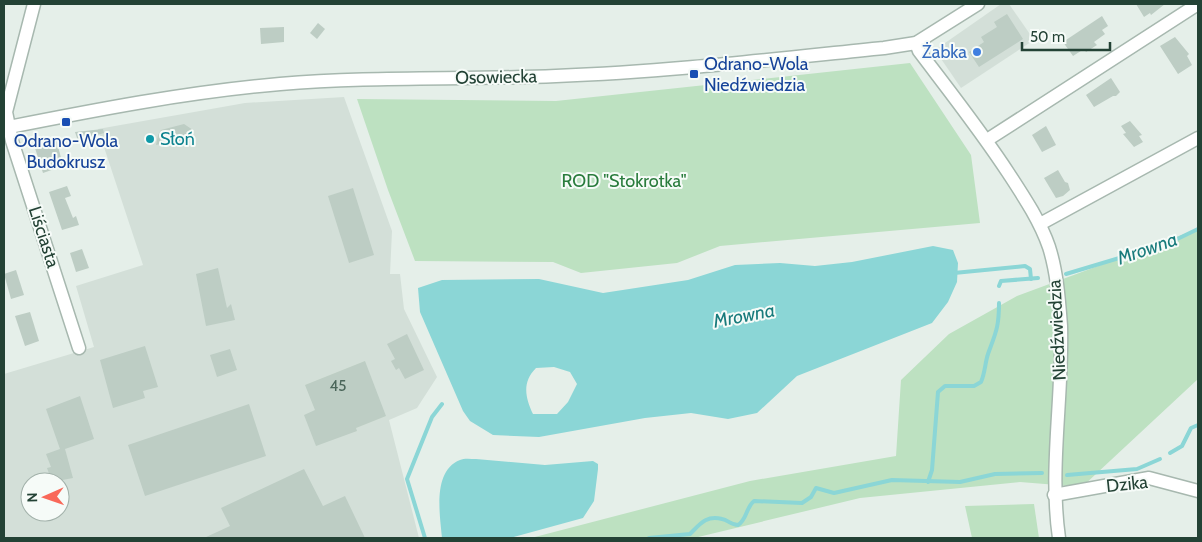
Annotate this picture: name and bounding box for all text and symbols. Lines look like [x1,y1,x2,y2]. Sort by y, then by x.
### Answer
scale bar [1022,20,1110,52]
text: 50 m [1030,28,1065,46]
place label: Żabka [922,41,967,63]
marker: Żabka [971,46,983,58]
place label: Odrano-Wola Niedźwiedzia [704,53,809,96]
street label: Osowiecka [455,65,537,89]
marker: Odrano-Wola Niedźwiedzia [688,68,700,80]
marker: Odrano-Wola Budokrusz [60,116,72,128]
place label: Słoń [160,128,195,150]
place label: Odrano-Wola Budokrusz [14,130,119,173]
marker: Słoń [144,133,156,145]
park label: ROD "Stokrotka" [561,170,687,192]
street label: Liściasta [24,204,64,271]
water label: Mrowna [1113,227,1180,270]
street label: Niedźwiedzia [1043,279,1071,381]
water label: Mrowna [710,298,777,333]
house number: 45 [330,377,346,395]
street label: Dzika [1105,471,1149,497]
north arrow [20,472,70,522]
text: N [23,492,41,503]

